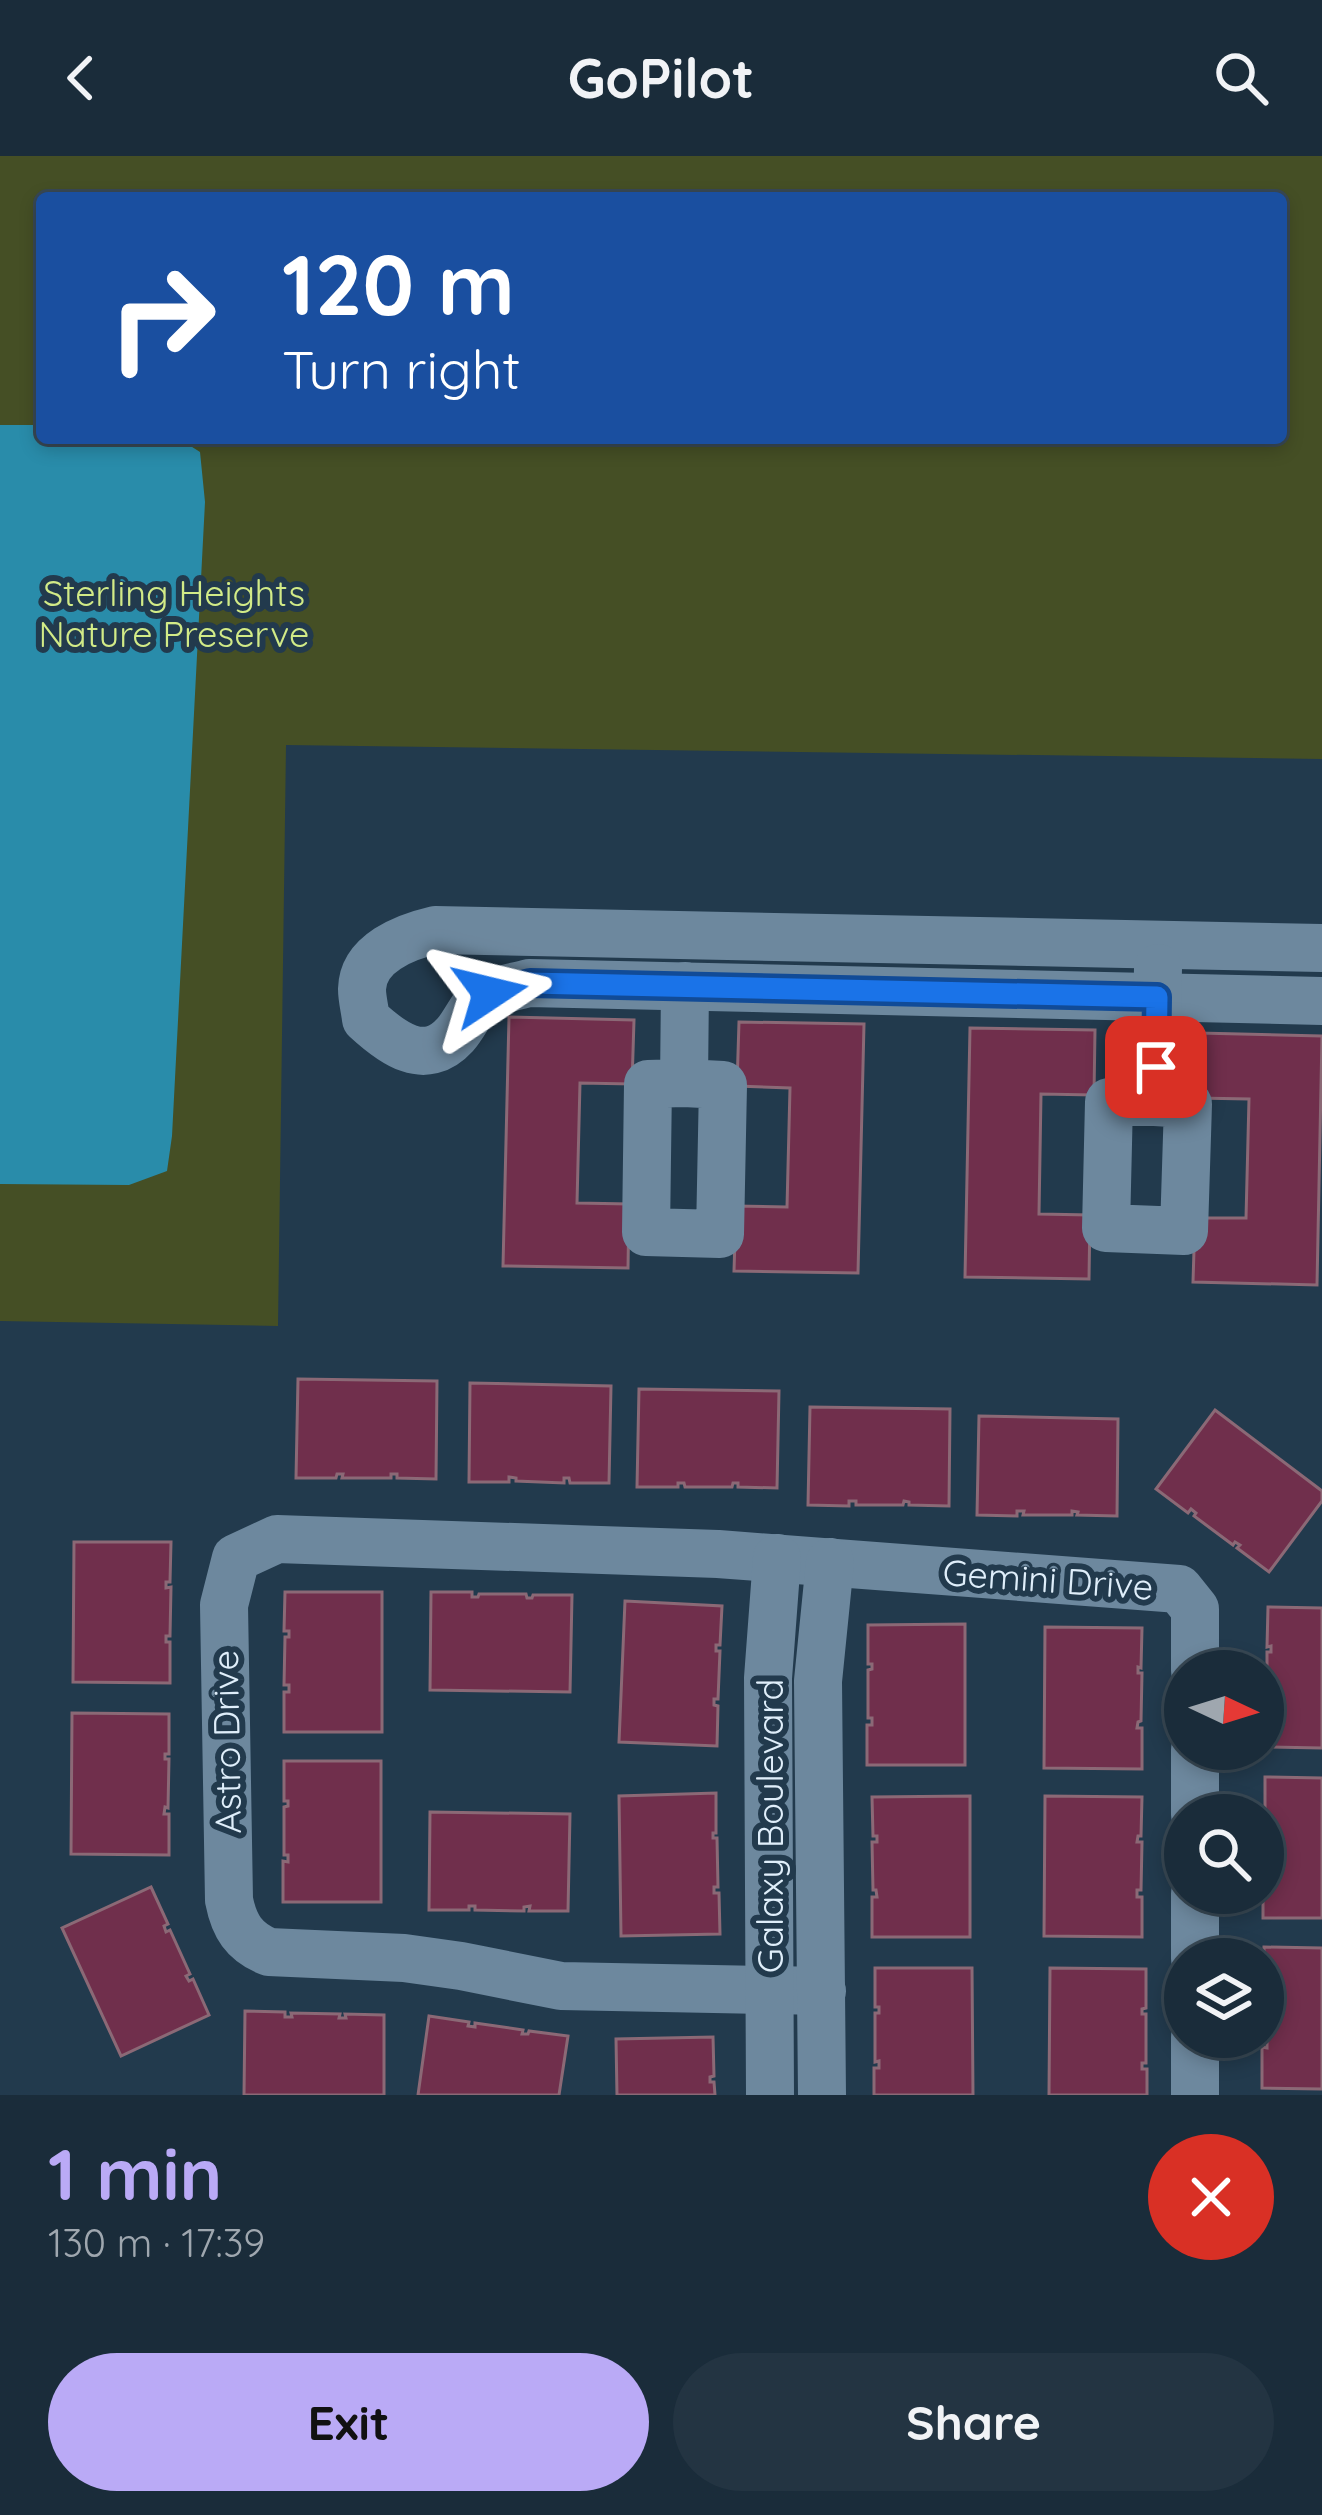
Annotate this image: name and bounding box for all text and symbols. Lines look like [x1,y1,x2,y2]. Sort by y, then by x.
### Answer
text: GoPilot [568,44,754,112]
icon: back [48,45,114,111]
icon: search [1208,45,1274,111]
text: 120 m [282,231,515,336]
icon: right [84,240,240,396]
text: Turn right [282,335,521,403]
park label: Sterling Heights Nature Preserve [39,570,309,656]
position arrow [427,930,553,1056]
pin [1105,1016,1207,1118]
icon: arrive [1123,1034,1189,1100]
street label: Gemini Drive [941,1549,1155,1609]
street label: Astro Drive [202,1650,250,1834]
north arrow [1164,1650,1284,1770]
map controls [1164,1650,1284,2058]
street label: Galaxy Boulevard [747,1679,792,1973]
button: search [1164,1794,1284,1914]
button: layers [1164,1938,1284,2058]
text: 1 min [48,2128,222,2218]
button: close [1148,2134,1274,2260]
text: 130 m · 17:39 [48,2218,265,2267]
button: Exit [48,2353,649,2491]
button: Share [673,2353,1274,2491]

